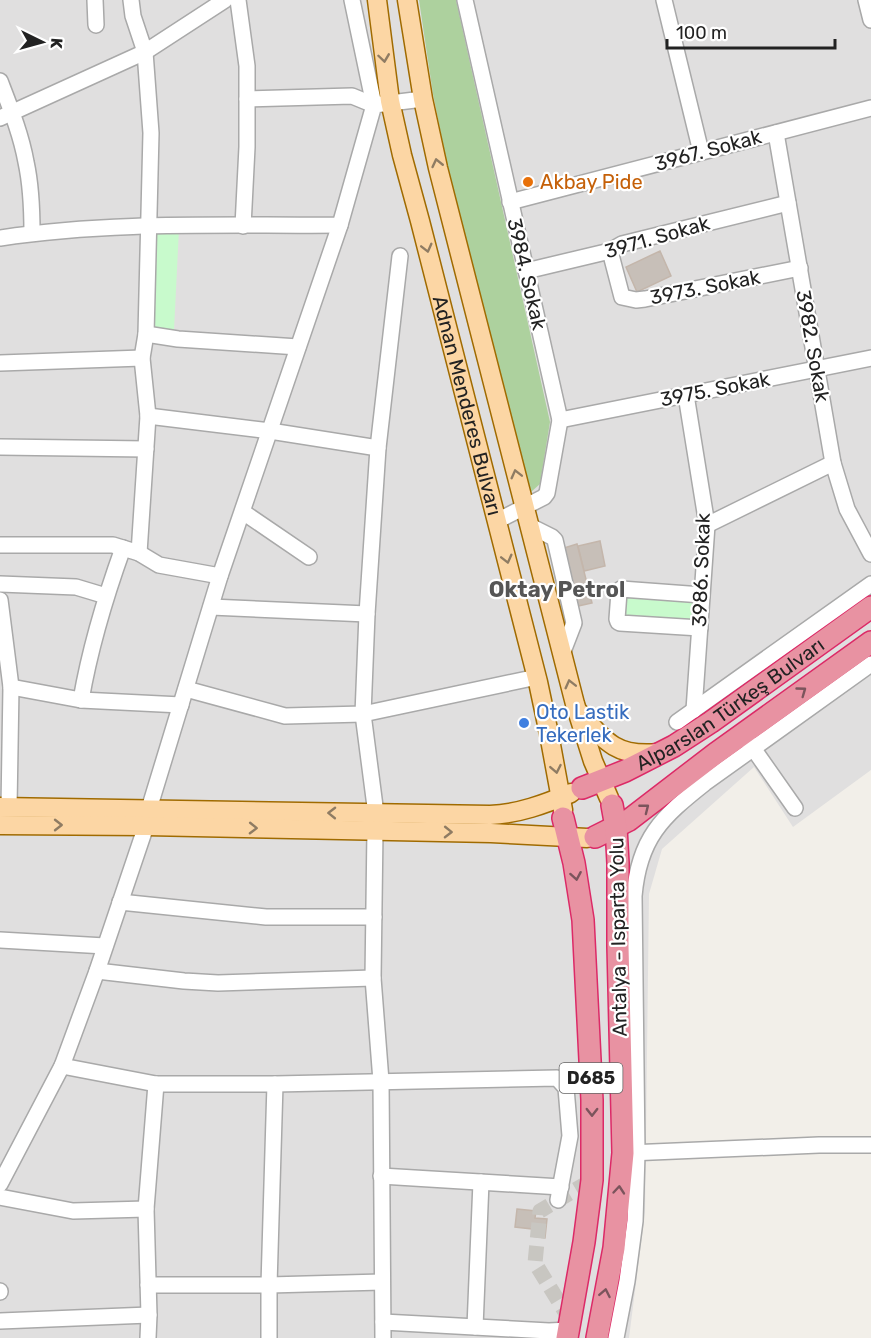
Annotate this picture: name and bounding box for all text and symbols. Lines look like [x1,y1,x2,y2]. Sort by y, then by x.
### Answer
north arrow [12,12,72,72]
scale bar [667,12,835,50]
text: 100 m [676,22,727,44]
text: K [46,37,66,50]
one-way arrow [377,53,389,63]
street label: 3967. Sokak [652,124,765,176]
one-way arrow [431,159,444,169]
place label: Akbay Pide [540,170,643,194]
marker: Akbay Pide [521,175,535,189]
street label: 3971. Sokak [602,210,713,263]
street label: 3984. Sokak [502,216,552,333]
one-way arrow [420,243,433,253]
street label: 3973. Sokak [648,264,763,309]
street label: 3982. Sokak [791,288,835,405]
street label: Adnan Menderes Bulvarı [428,293,507,518]
street label: 3975. Sokak [658,366,773,411]
one-way arrow [511,470,524,480]
street label: 3986. Sokak [687,512,715,627]
one-way arrow [500,553,512,564]
district label: Oktay Petrol [489,576,625,603]
street label: Alparslan Türkeş Bulvarı [632,633,829,775]
one-way arrow [565,679,577,689]
one-way arrow [795,688,806,699]
place label: Oto Lastik Tekerlek [536,700,630,747]
marker: Oto Lastik Tekerlek [517,716,531,730]
one-way arrow [549,764,562,774]
one-way arrow [639,804,650,815]
one-way arrow [327,807,336,819]
one-way arrow [54,819,63,831]
one-way arrow [249,822,258,834]
one-way arrow [444,826,453,838]
street label: Antalya - Isparta Yolu [604,837,632,1037]
one-way arrow [569,870,582,880]
road number: D685 [560,1063,622,1093]
one-way arrow [586,1107,598,1116]
one-way arrow [612,1185,625,1194]
one-way arrow [598,1288,611,1298]

